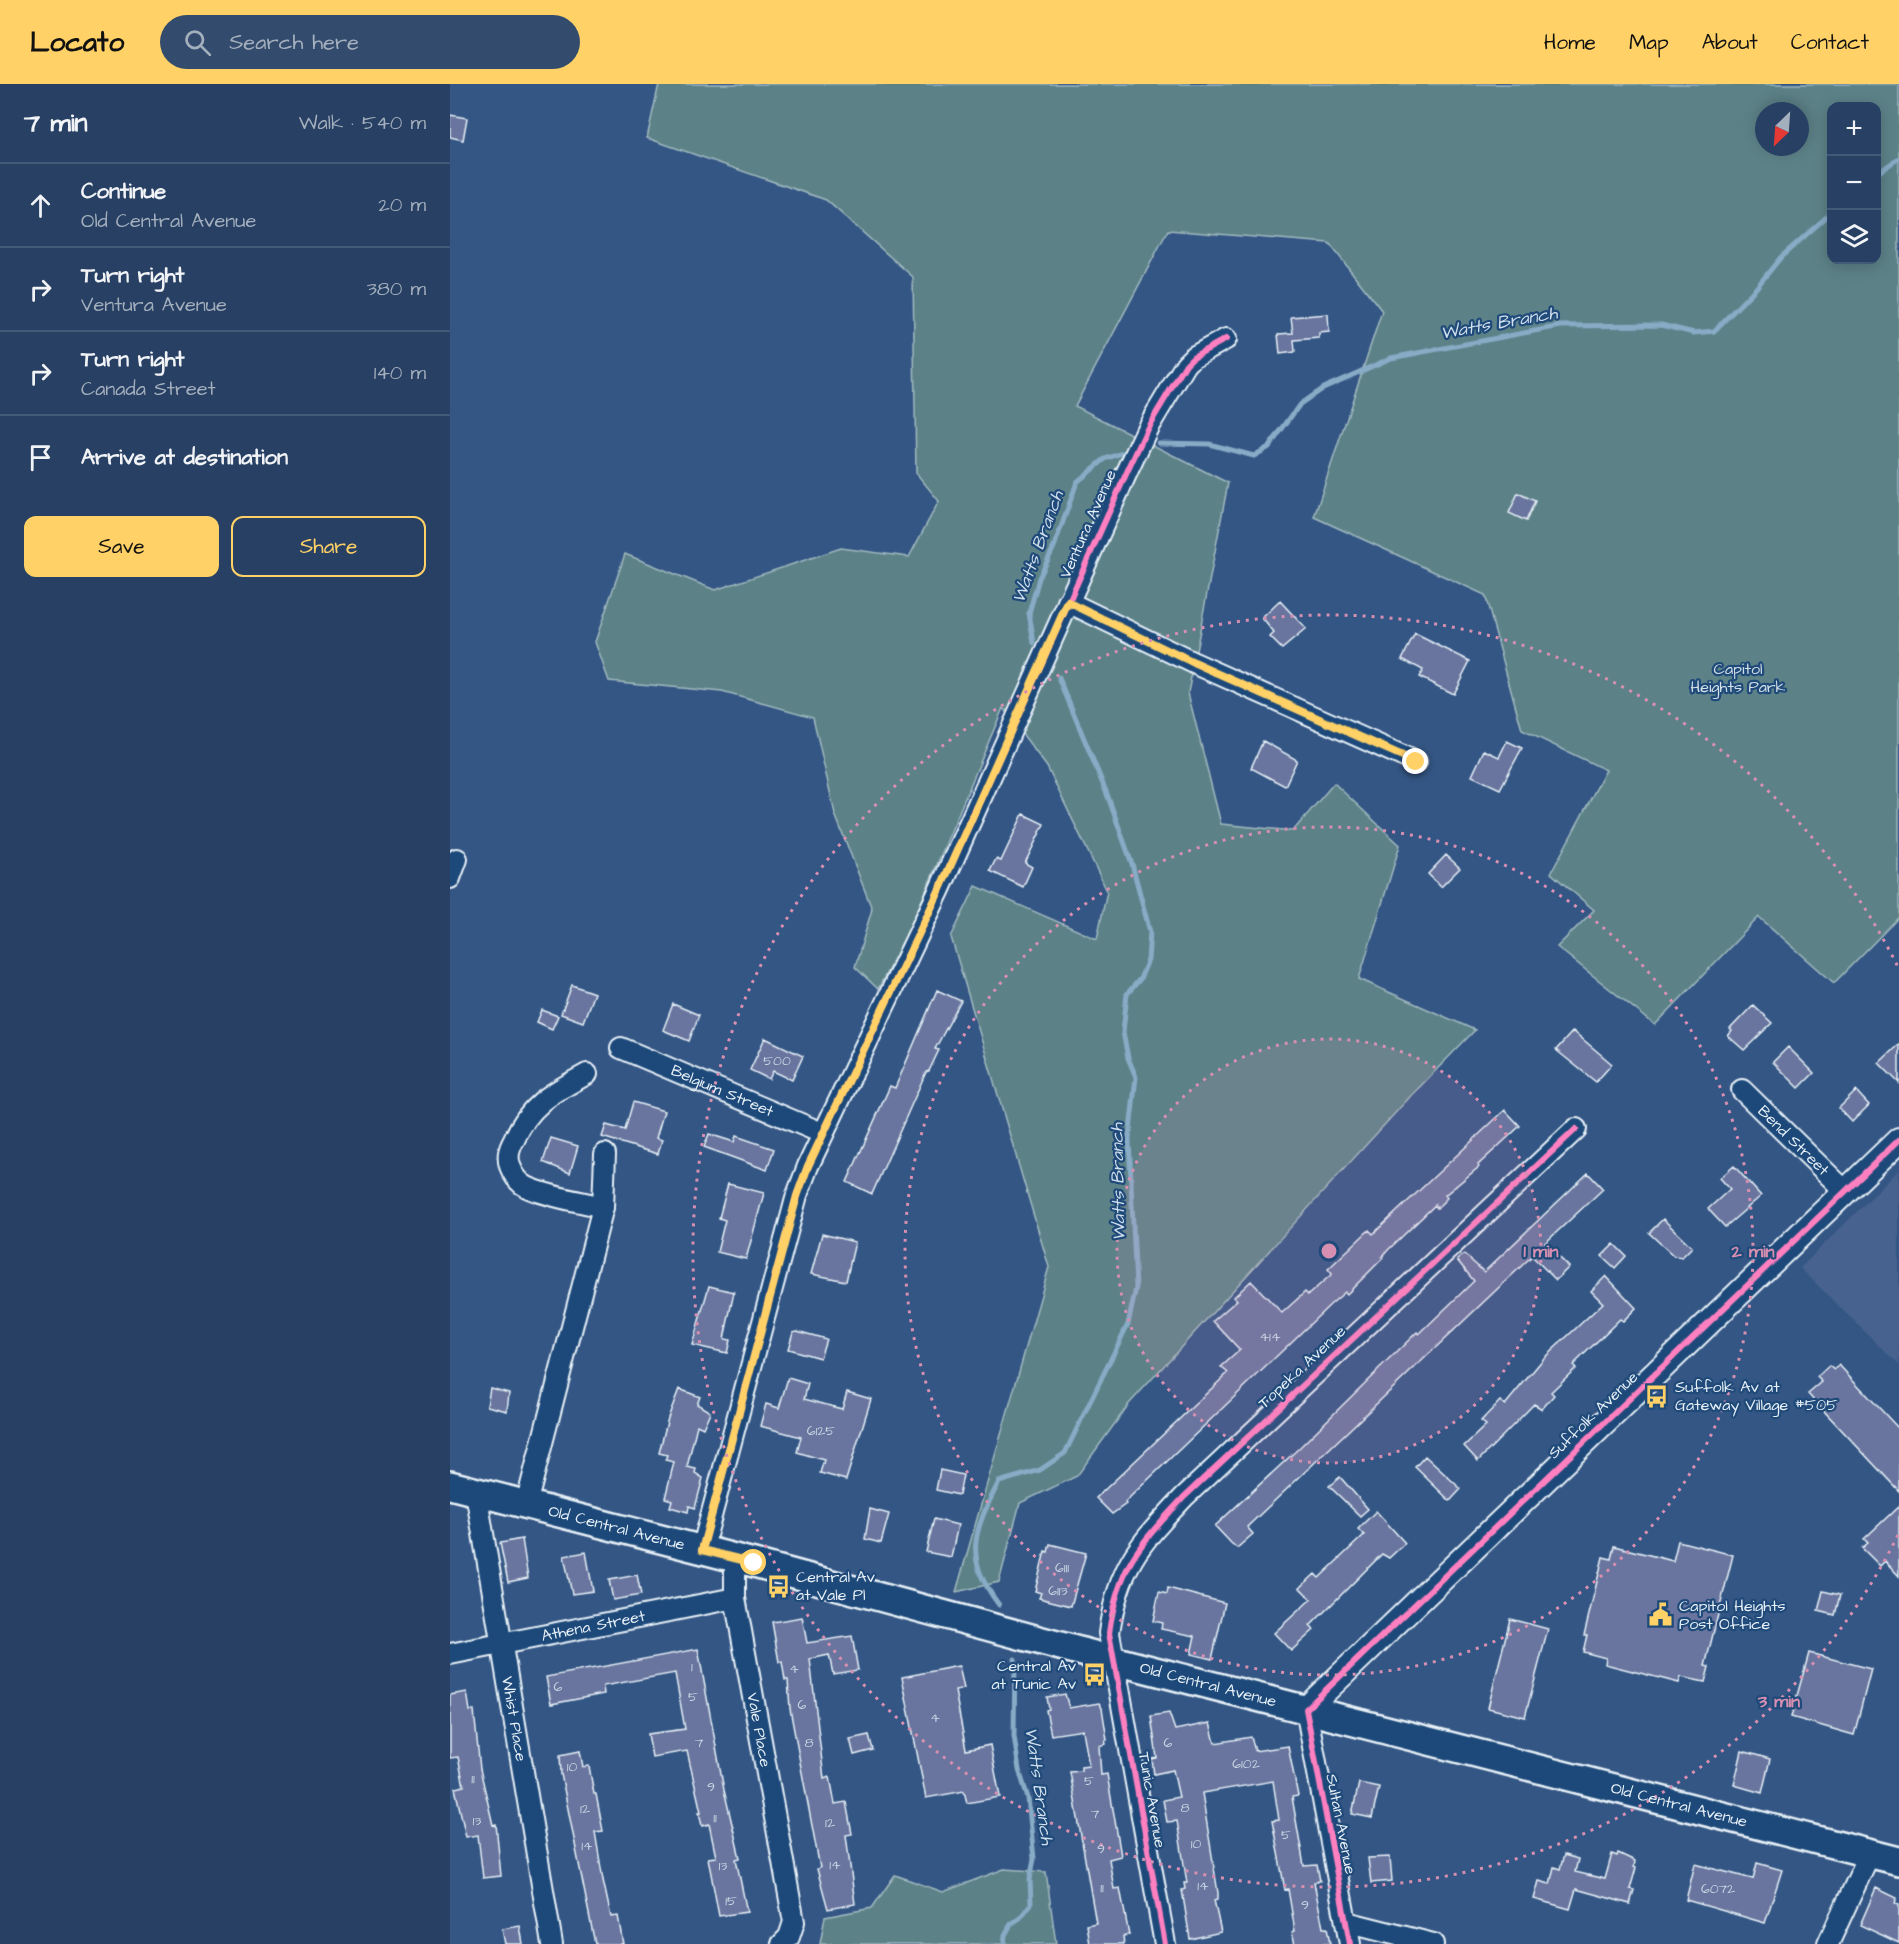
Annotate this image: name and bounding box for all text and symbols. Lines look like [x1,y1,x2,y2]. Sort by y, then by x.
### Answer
search box [160,15,580,69]
text: Locato [30,23,124,62]
icon: search [181,26,214,59]
text: Search here [229,27,359,58]
text: Home [1544,28,1596,57]
text: Map [1629,28,1669,57]
text: About [1702,28,1758,57]
text: Contact [1791,28,1869,57]
north arrow [1755,102,1809,156]
map controls [1827,102,1881,264]
button: + [1827,102,1881,156]
text: 7 min [24,105,88,141]
text: Walk · 540 m [299,109,426,137]
button: − [1827,156,1881,210]
text: Continue [81,176,166,207]
icon: ahead [24,189,57,222]
text: 20 m [378,191,426,219]
text: Old Central Avenue [81,207,256,235]
button: layers [1827,210,1881,264]
text: Turn right [81,260,184,291]
icon: right [24,273,57,306]
text: 380 m [367,275,426,303]
text: Ventura Avenue [81,291,227,319]
water label: Watts Branch [1439,300,1560,346]
text: Turn right [81,344,184,375]
icon: right [24,357,57,390]
text: 140 m [374,359,426,387]
text: Canada Street [81,375,216,403]
icon: arrive [24,441,57,474]
text: Arrive at destination [81,442,288,473]
street label: Ventura Avenue [1054,466,1122,582]
water label: Watts Branch [1006,486,1070,607]
button: Save [24,516,219,577]
button: Share [231,516,426,577]
park label: Capitol Heights Park [1691,658,1786,699]
route end [1402,748,1428,774]
house number: 500 [763,1051,791,1071]
street label: Belgium Street [668,1059,778,1123]
street label: Bend Street [1753,1100,1834,1181]
water label: Watts Branch [1104,1122,1132,1241]
text: 1 min [1523,1239,1559,1264]
text: 2 min [1730,1239,1775,1264]
centre of rings [1319,1241,1339,1261]
street label: Topeka Avenue [1253,1320,1351,1414]
house number: 414 [1260,1327,1281,1347]
street label: Suffolk Avenue [1543,1366,1643,1464]
place label: Suffolk Av at Gateway Village #505 [1675,1376,1838,1417]
bus stop icon: Suffolk Av at Gateway Village #505 [1644,1383,1670,1409]
house number: 6125 [807,1421,835,1441]
street label: Old Central Avenue [546,1500,688,1556]
route start [740,1549,766,1575]
house number: 6111 [1055,1558,1069,1578]
place label: Central Av at Vale Pl [796,1566,876,1606]
bus stop icon: Central Av at Vale Pl [765,1573,791,1599]
house number: 6113 [1048,1581,1068,1601]
place label: Capitol Heights Post Office [1679,1595,1786,1635]
public building icon: Capitol Heights Post Office [1648,1602,1674,1628]
street label: Athena Street [540,1605,648,1647]
place label: Central Av at Tunic Av [991,1655,1077,1695]
house number: 1 [691,1657,693,1677]
street label: Old Central Avenue [1138,1657,1279,1713]
house number: 4 [789,1659,799,1679]
bus stop icon: Central Av at Tunic Av [1081,1662,1107,1688]
street label: Whist Place [496,1675,532,1763]
house number: 6 [554,1677,563,1697]
house number: 5 [688,1687,698,1707]
text: 3 min [1757,1689,1800,1714]
street label: Vale Place [741,1691,777,1769]
house number: 6 [798,1695,807,1715]
house number: 4 [930,1708,940,1728]
water label: Watts Branch [1018,1726,1060,1847]
house number: 7 [695,1733,704,1753]
house number: 8 [804,1733,814,1753]
house number: 6 [1164,1733,1173,1753]
street label: Tunic Avenue [1133,1750,1171,1850]
house number: 6102 [1232,1754,1260,1774]
house number: 10 [567,1757,577,1777]
house number: 11 [471,1769,475,1789]
house number: 5 [1084,1771,1094,1791]
street label: Sultan Avenue [1320,1772,1362,1876]
house number: 9 [707,1777,715,1797]
street label: Old Central Avenue [1608,1777,1750,1833]
house number: 8 [1180,1798,1190,1818]
house number: 12 [580,1799,590,1819]
house number: 7 [1091,1804,1100,1824]
house number: 11 [713,1808,717,1828]
house number: 13 [473,1811,481,1831]
house number: 12 [825,1813,835,1833]
house number: 5 [1281,1825,1291,1845]
house number: 10 [1191,1834,1201,1854]
house number: 14 [581,1836,593,1856]
house number: 9 [1097,1839,1105,1859]
house number: 14 [829,1855,841,1875]
house number: 13 [719,1856,727,1876]
house number: 14 [1197,1876,1209,1896]
house number: 11 [1100,1878,1104,1898]
house number: 6072 [1701,1879,1735,1899]
house number: 15 [725,1891,737,1911]
house number: 9 [1301,1895,1309,1915]

